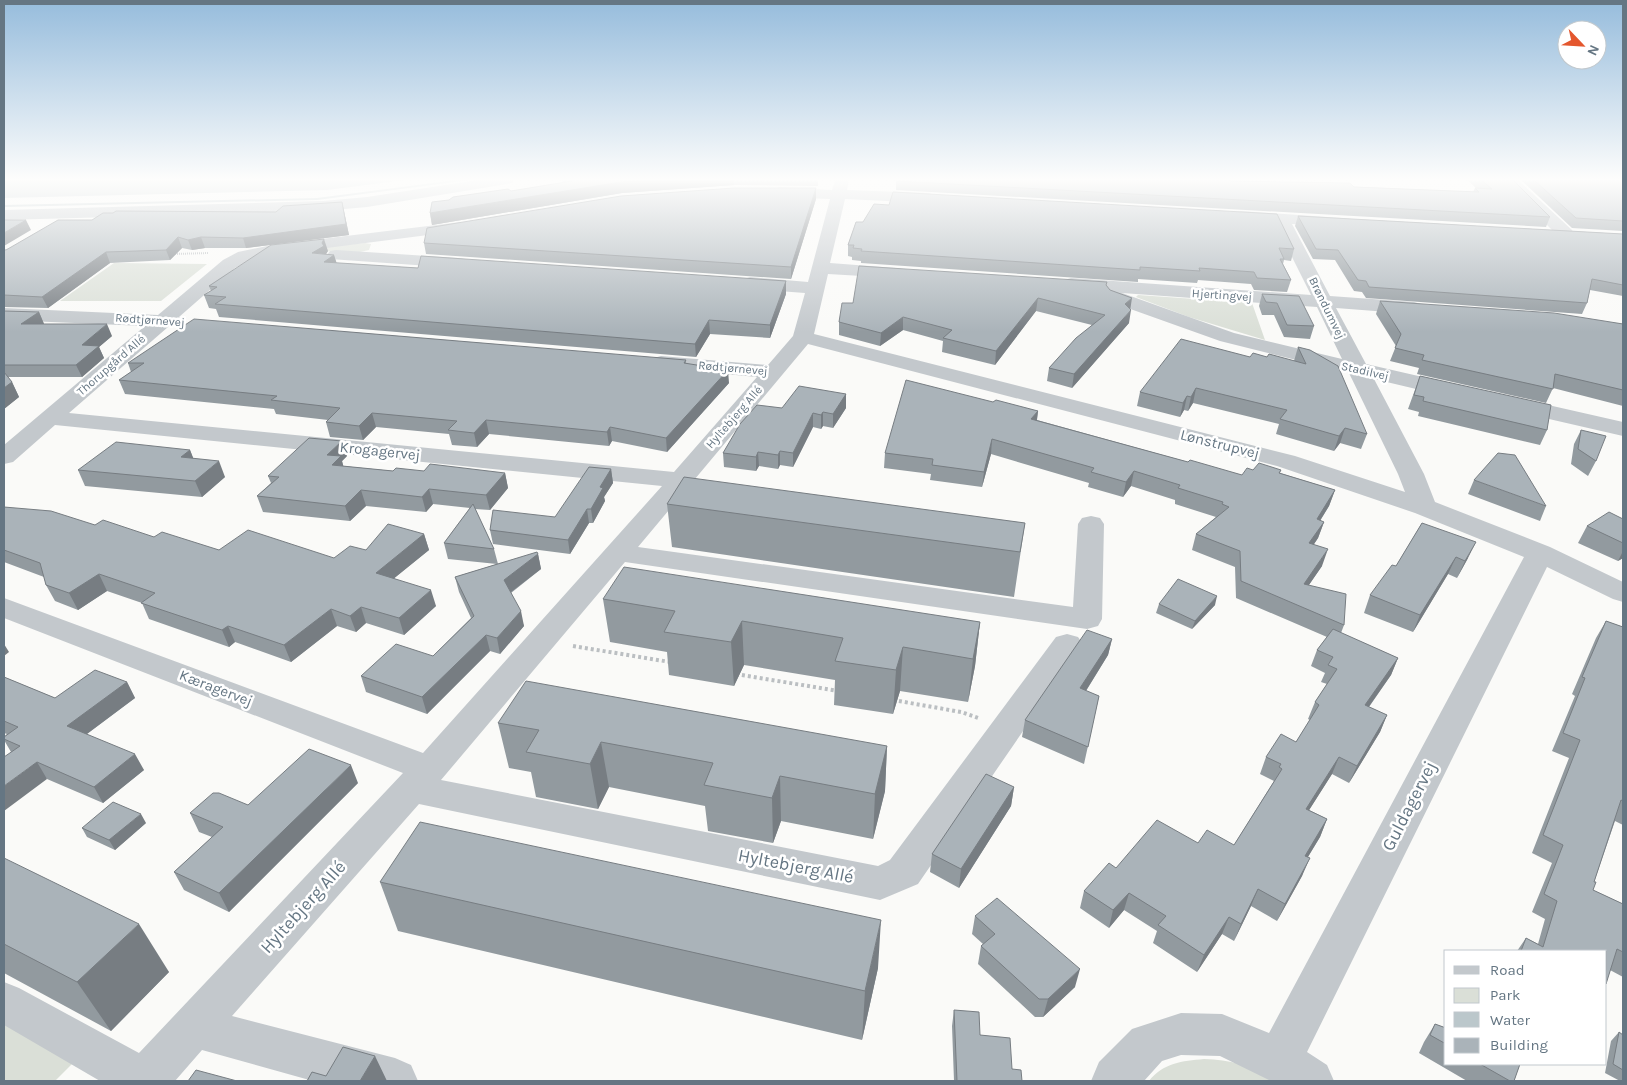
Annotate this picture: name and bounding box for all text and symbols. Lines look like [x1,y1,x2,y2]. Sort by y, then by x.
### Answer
north arrow [1557,20,1607,70]
text: N [1584,42,1603,58]
street label: Brøndumvej [1306,275,1348,341]
street label: Hjertingvej [1191,286,1253,304]
street label: Rødtjørnevej [115,311,185,329]
street label: Thorupgård Allé [74,332,148,398]
street label: Rødtjørnevej [698,358,768,378]
street label: Stadilvej [1340,359,1390,383]
street label: Hyltebjerg Allé [703,383,765,451]
street label: Lønstrupvej [1179,425,1261,463]
street label: Krogagervej [339,438,421,464]
street label: Kæragervej [177,666,255,710]
street label: Guldagervej [1377,757,1441,855]
street label: Hyltebjerg Allé [736,844,856,888]
street label: Hyltebjerg Allé [256,856,350,958]
legend [1444,950,1607,1065]
text: Road [1490,961,1525,979]
text: Park [1490,986,1520,1004]
text: Water [1490,1011,1531,1029]
text: Building [1490,1036,1548,1054]

